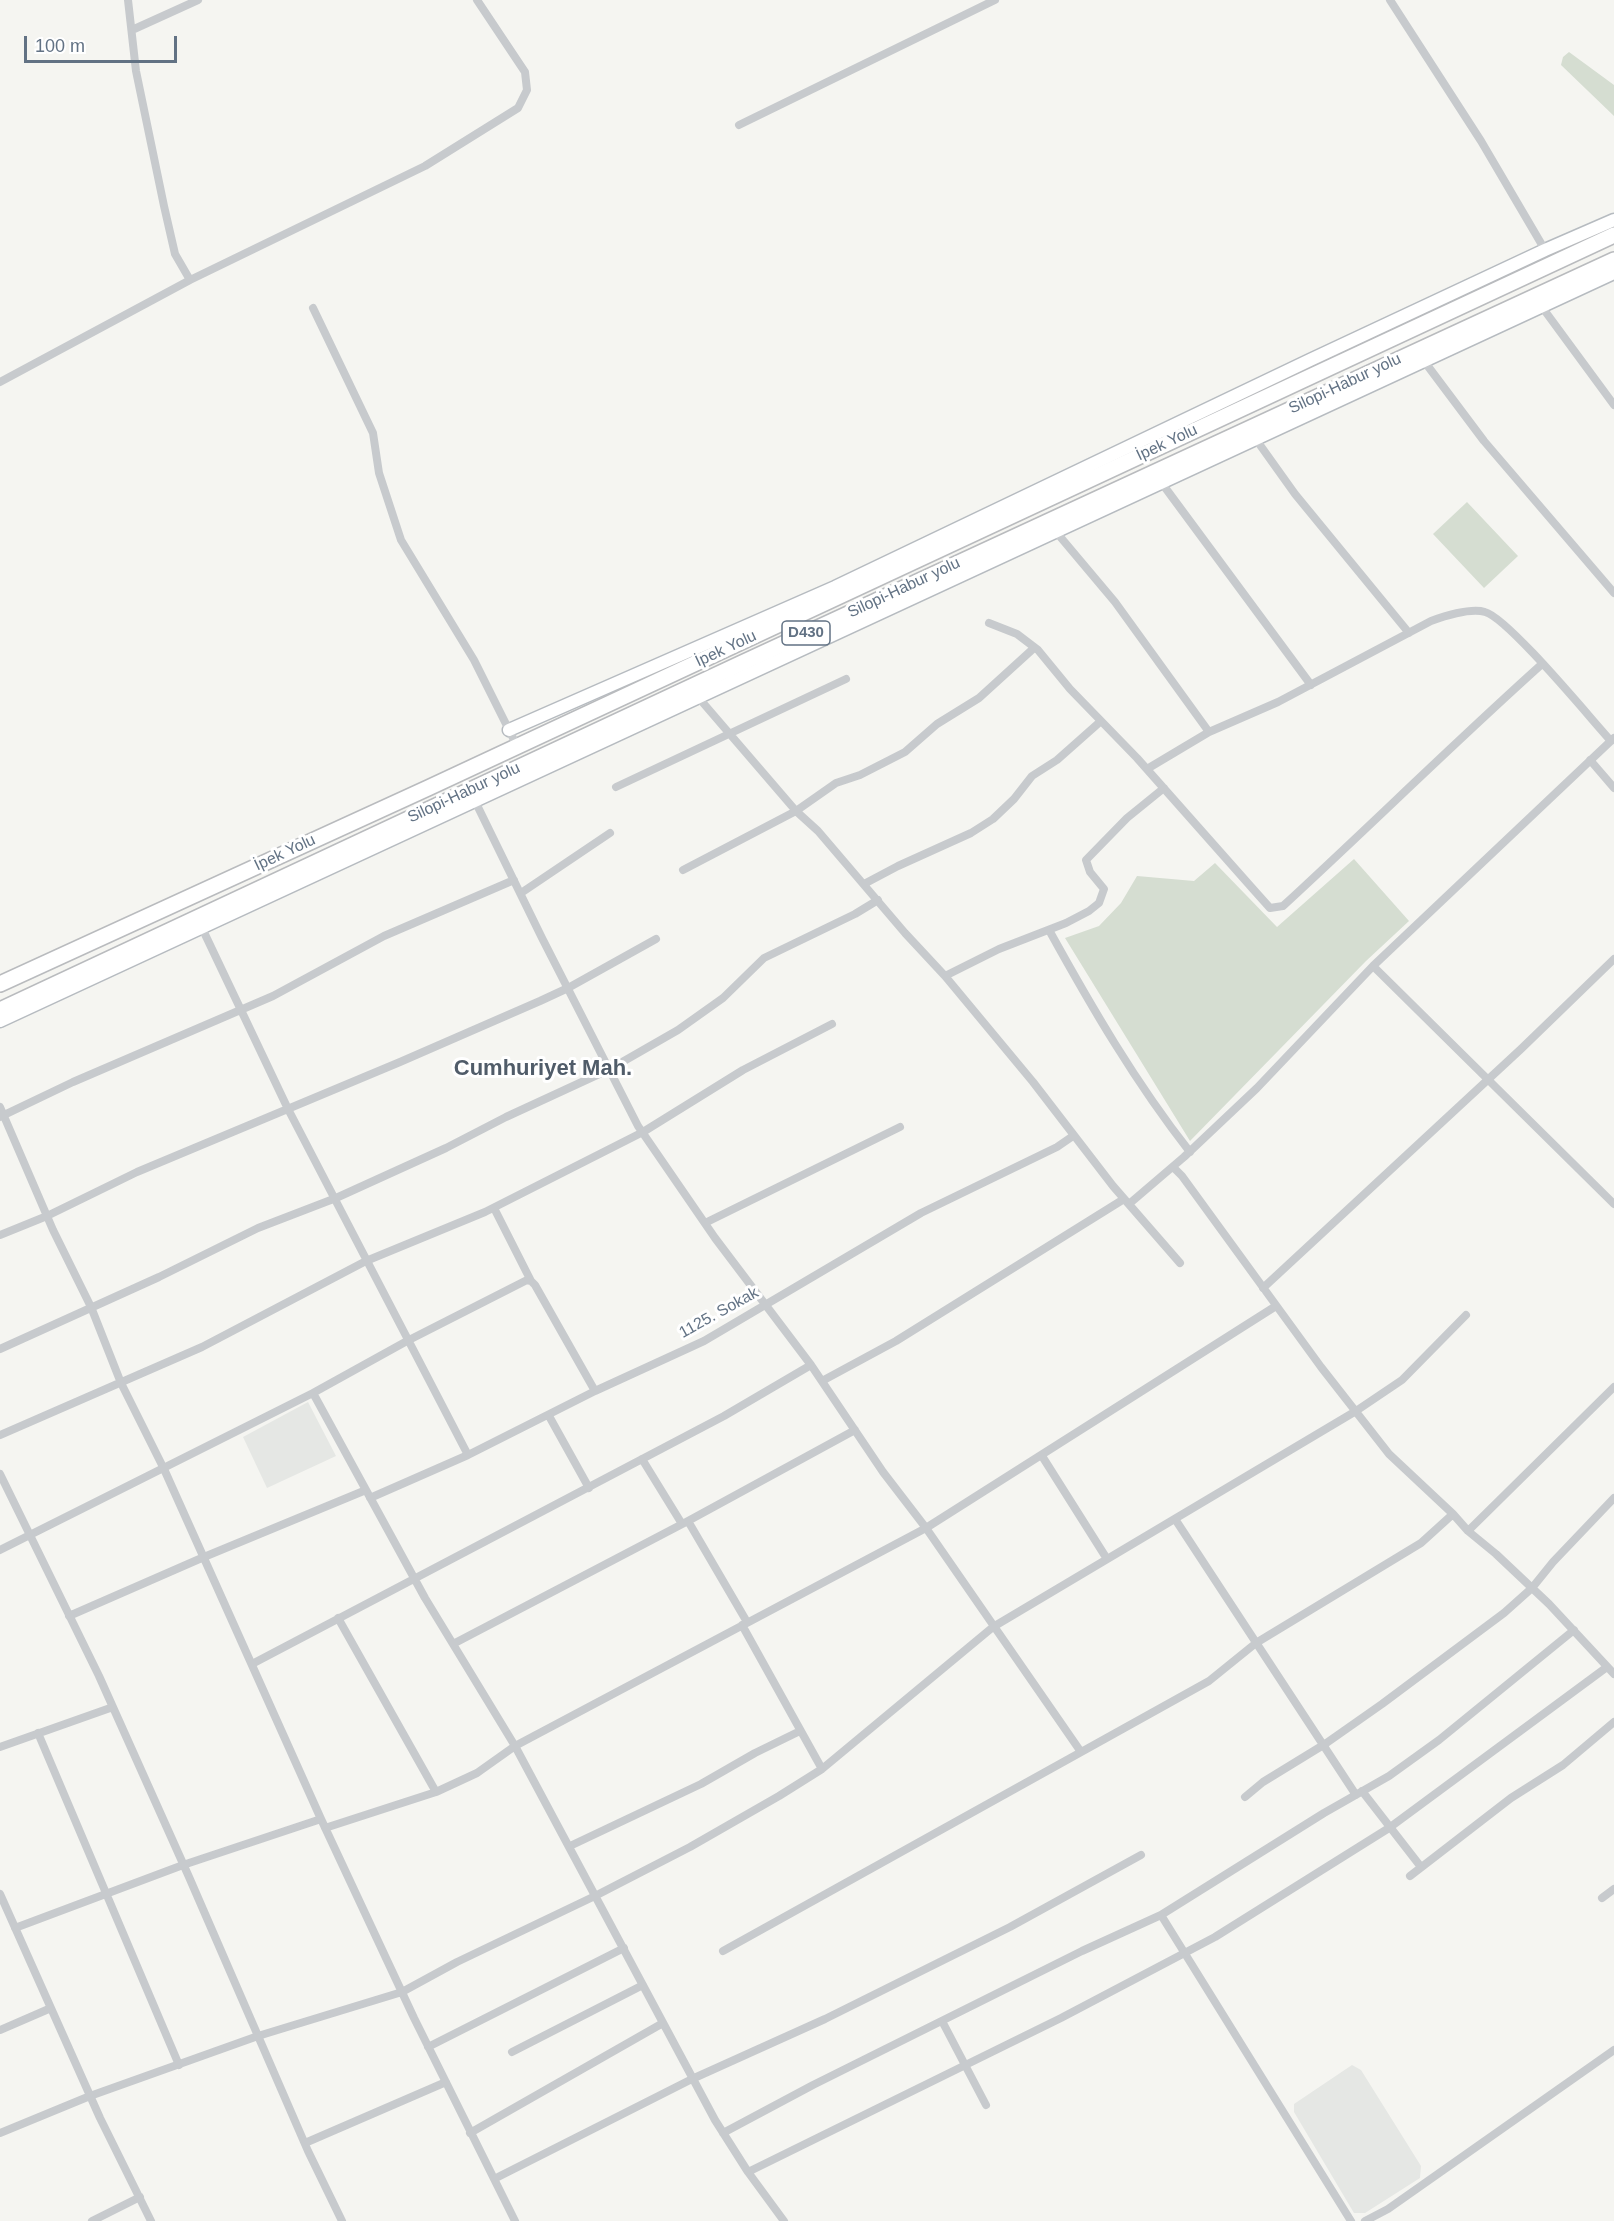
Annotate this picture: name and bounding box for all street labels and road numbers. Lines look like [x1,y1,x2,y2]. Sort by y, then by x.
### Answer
street label: Silopi-Habur yolu [1286,350,1404,418]
street label: İpek Yolu [1133,421,1201,465]
street label: Silopi-Habur yolu [845,554,963,622]
road number: D430 [782,621,830,645]
street label: İpek Yolu [692,627,760,671]
street label: Silopi-Habur yolu [405,759,523,827]
street label: İpek Yolu [251,831,319,875]
street label: 1125. Sokak [676,1283,762,1343]

